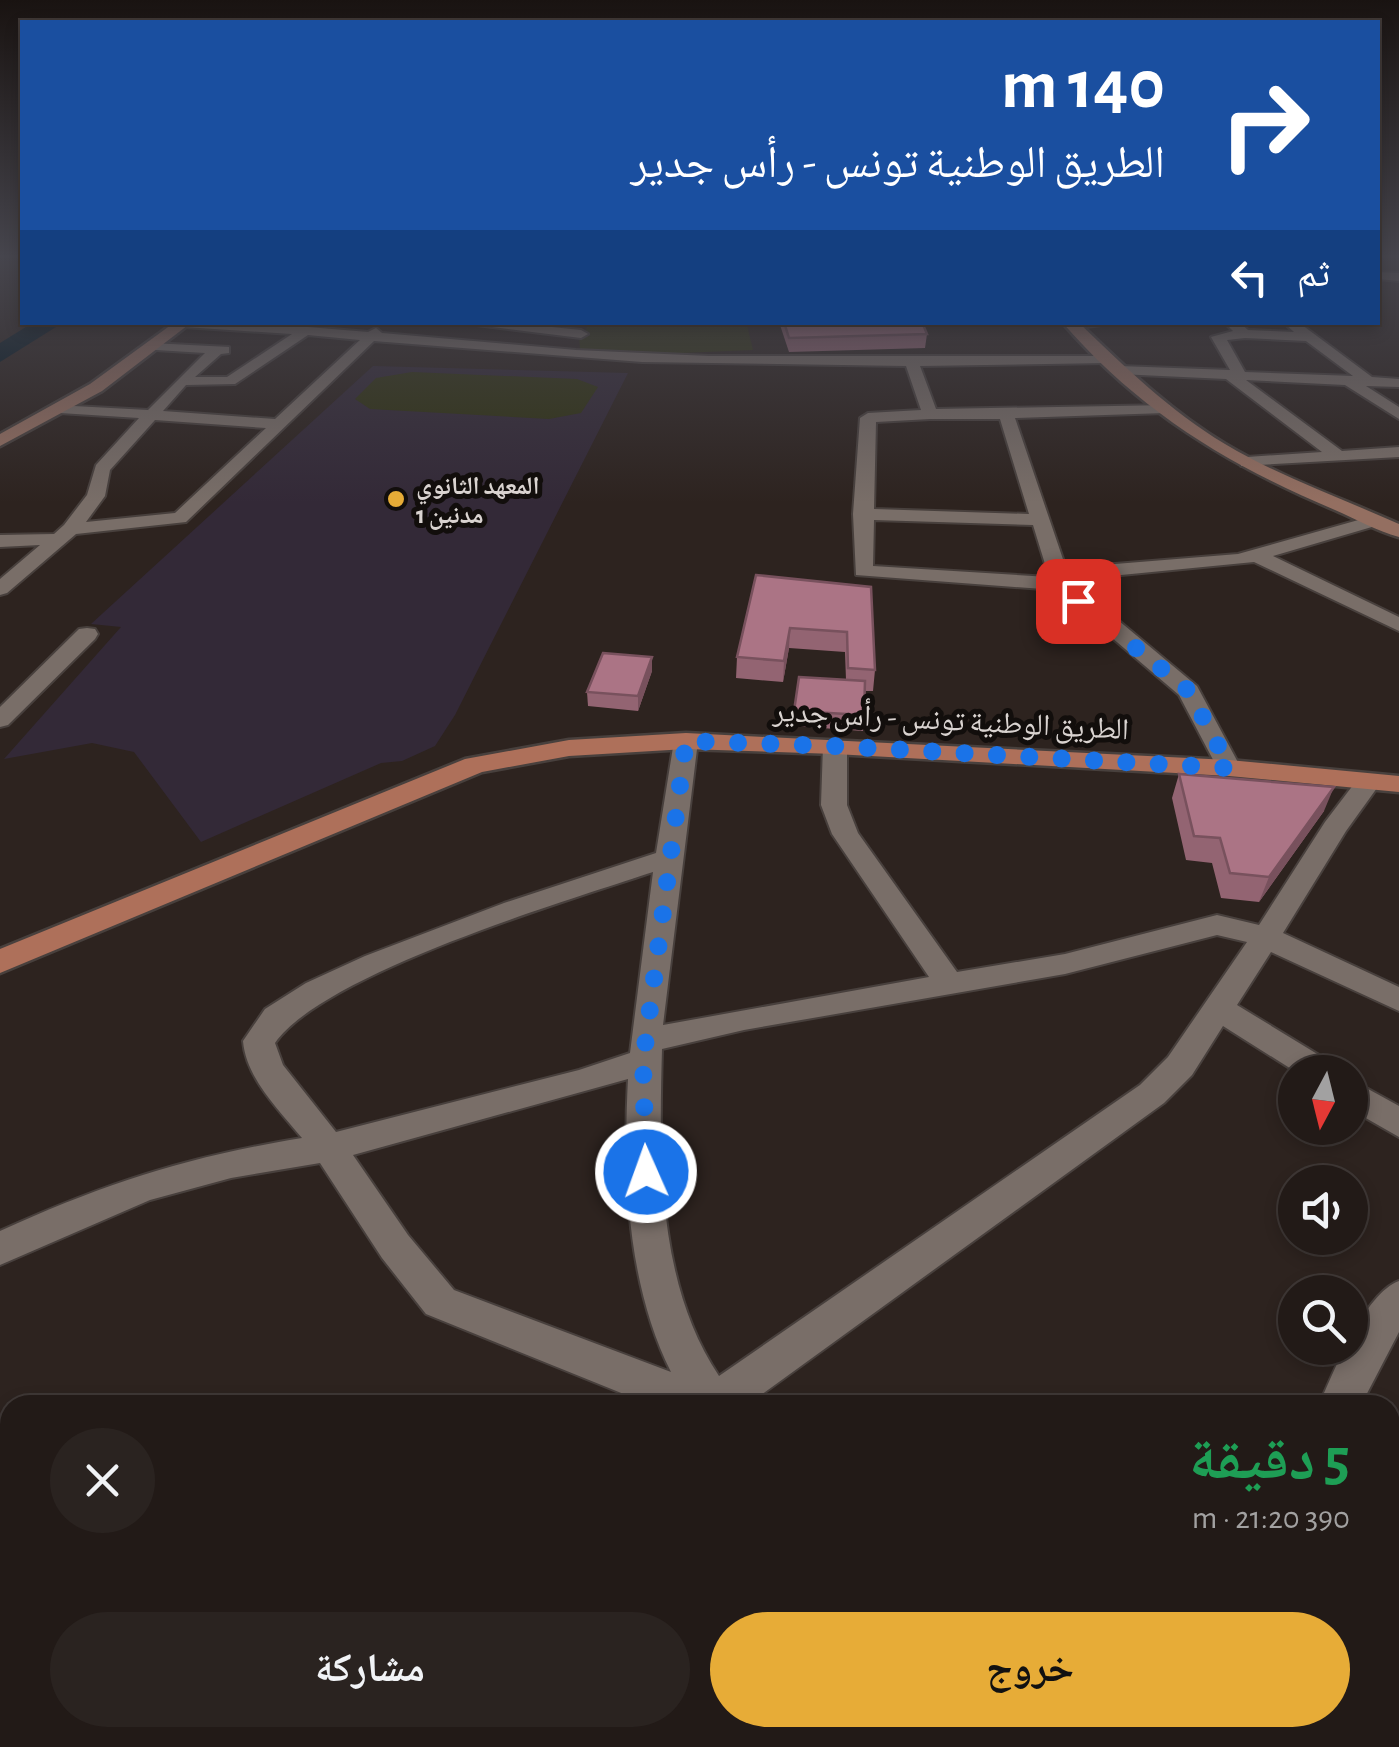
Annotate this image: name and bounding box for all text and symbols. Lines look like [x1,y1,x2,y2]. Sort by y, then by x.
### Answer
text: 140 m [1001,51,1165,121]
icon: right [1200,60,1330,190]
text: الطريق الوطنية تونس - رأس جدير [630,141,1165,186]
icon: left [1222,250,1277,305]
text: ثم [1297,256,1330,294]
place label: المعهد الثانوي مدنين 1 [416,474,540,530]
marker: المعهد الثانوي مدنين 1 [385,488,407,510]
pin [1036,559,1121,644]
icon: arrive [1051,574,1106,629]
street label: الطريق الوطنية تونس - رأس جدير [771,692,1130,747]
north arrow [1278,1055,1368,1145]
map controls [1278,1055,1368,1365]
position arrow [594,1120,698,1224]
button: sound [1278,1165,1368,1255]
button: search [1278,1275,1368,1365]
button: close [50,1428,155,1533]
text: 5 دقيقة [1189,1431,1350,1491]
text: 390 m · 21:20 [1192,1502,1350,1534]
button: مشاركة [50,1612,690,1727]
button: خروج [710,1612,1350,1727]

